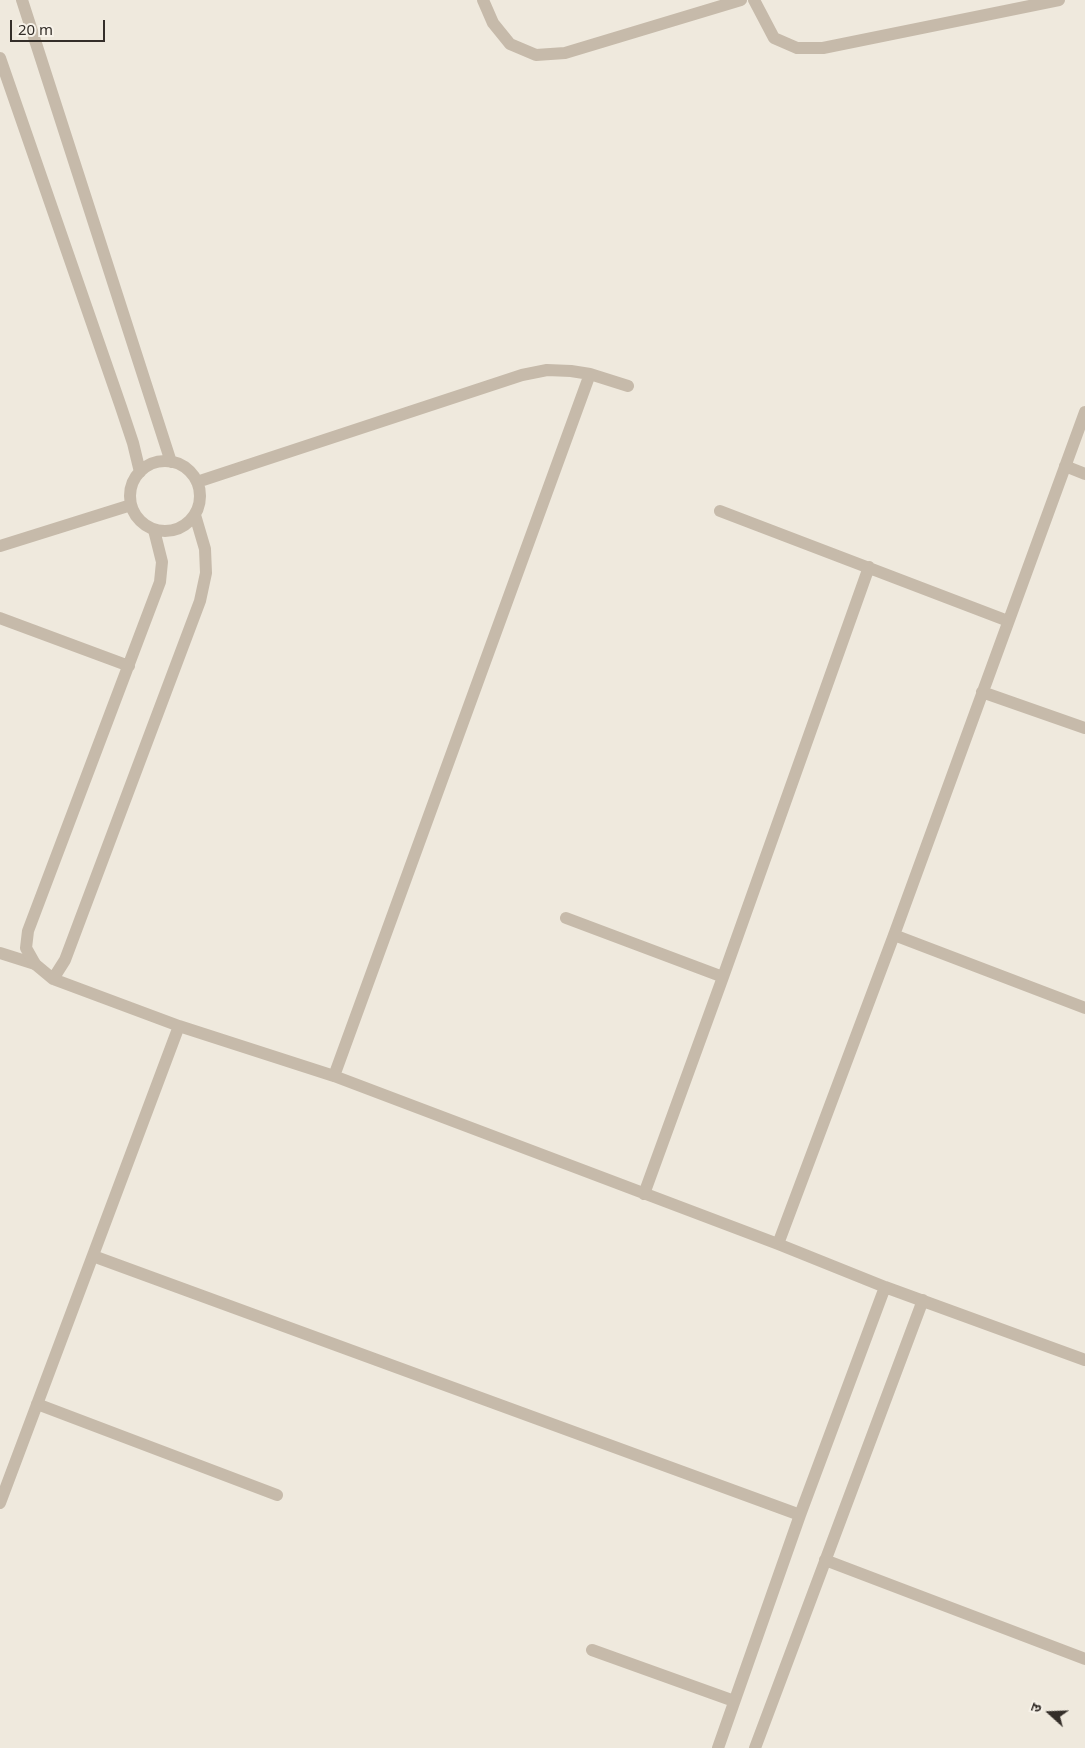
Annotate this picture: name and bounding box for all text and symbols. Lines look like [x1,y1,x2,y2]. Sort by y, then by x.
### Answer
scale bar [12,10,108,42]
text: 20 m [18,19,53,39]
north arrow [1025,1688,1075,1738]
text: उ [1025,1701,1046,1715]

